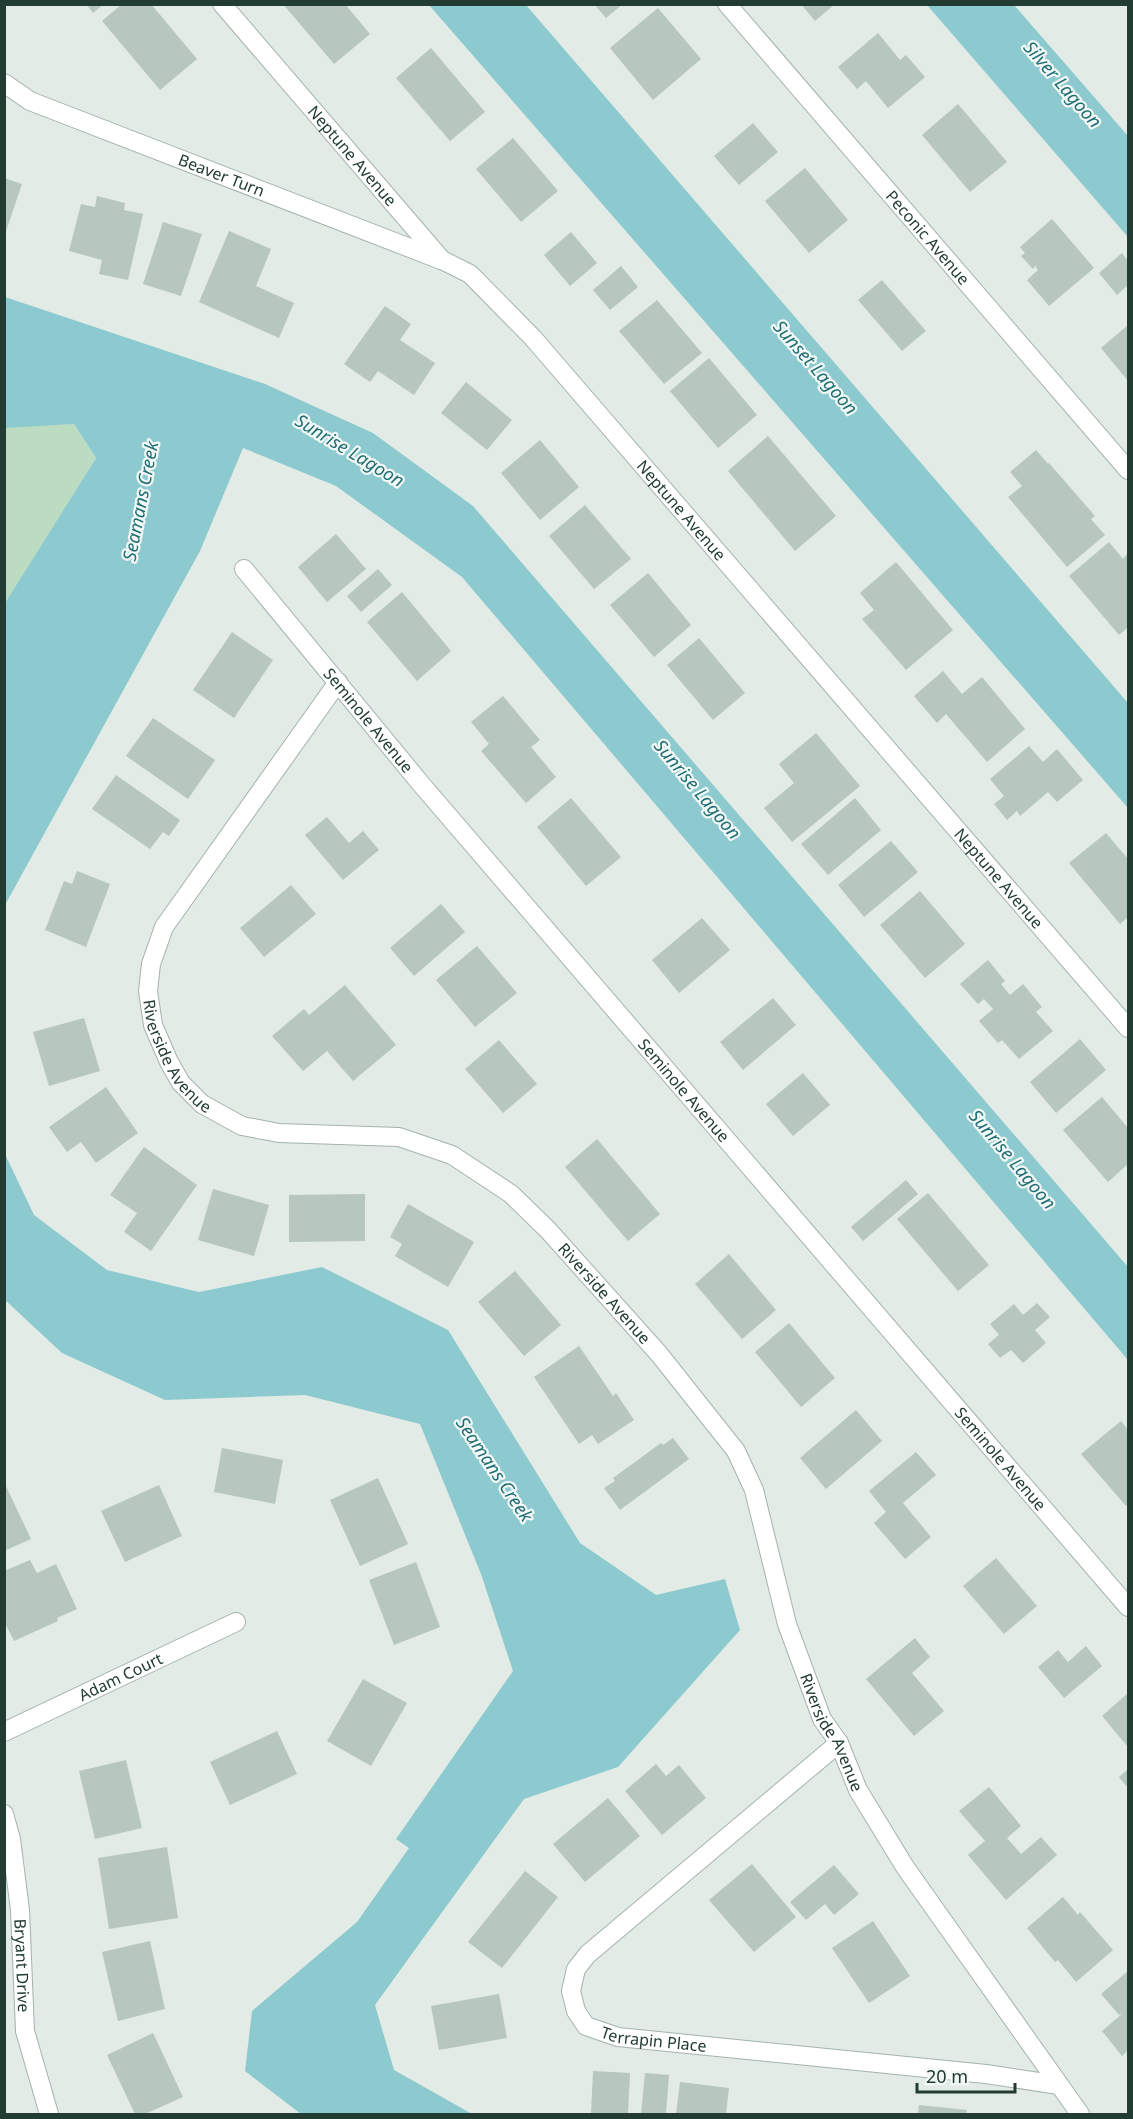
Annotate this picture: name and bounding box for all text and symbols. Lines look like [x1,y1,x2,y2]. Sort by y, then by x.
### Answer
water label: Silver Lagoon [1019,36,1107,132]
street label: Neptune Avenue [303,101,402,211]
street label: Beaver Turn [175,148,268,202]
street label: Peconic Avenue [881,185,975,289]
water label: Sunset Lagoon [768,315,864,419]
water label: Sunrise Lagoon [291,408,409,492]
water label: Seamans Creek [117,438,164,563]
street label: Neptune Avenue [632,455,731,565]
street label: Seminole Avenue [319,663,418,778]
water label: Sunrise Lagoon [649,734,747,844]
street label: Neptune Avenue [949,823,1048,933]
street label: Riverside Avenue [138,998,215,1118]
street label: Seminole Avenue [633,1034,735,1147]
water label: Sunrise Lagoon [964,1104,1062,1214]
street label: Riverside Avenue [553,1238,656,1349]
street label: Seminole Avenue [950,1402,1051,1515]
water label: Seamans Creek [451,1412,539,1527]
street label: Adam Court [75,1647,166,1706]
street label: Riverside Avenue [795,1670,868,1795]
street label: Bryant Drive [9,1918,35,2013]
street label: Terrapin Place [598,2021,708,2057]
scale bar [917,2056,1014,2094]
text: 20 m [926,2064,968,2088]

